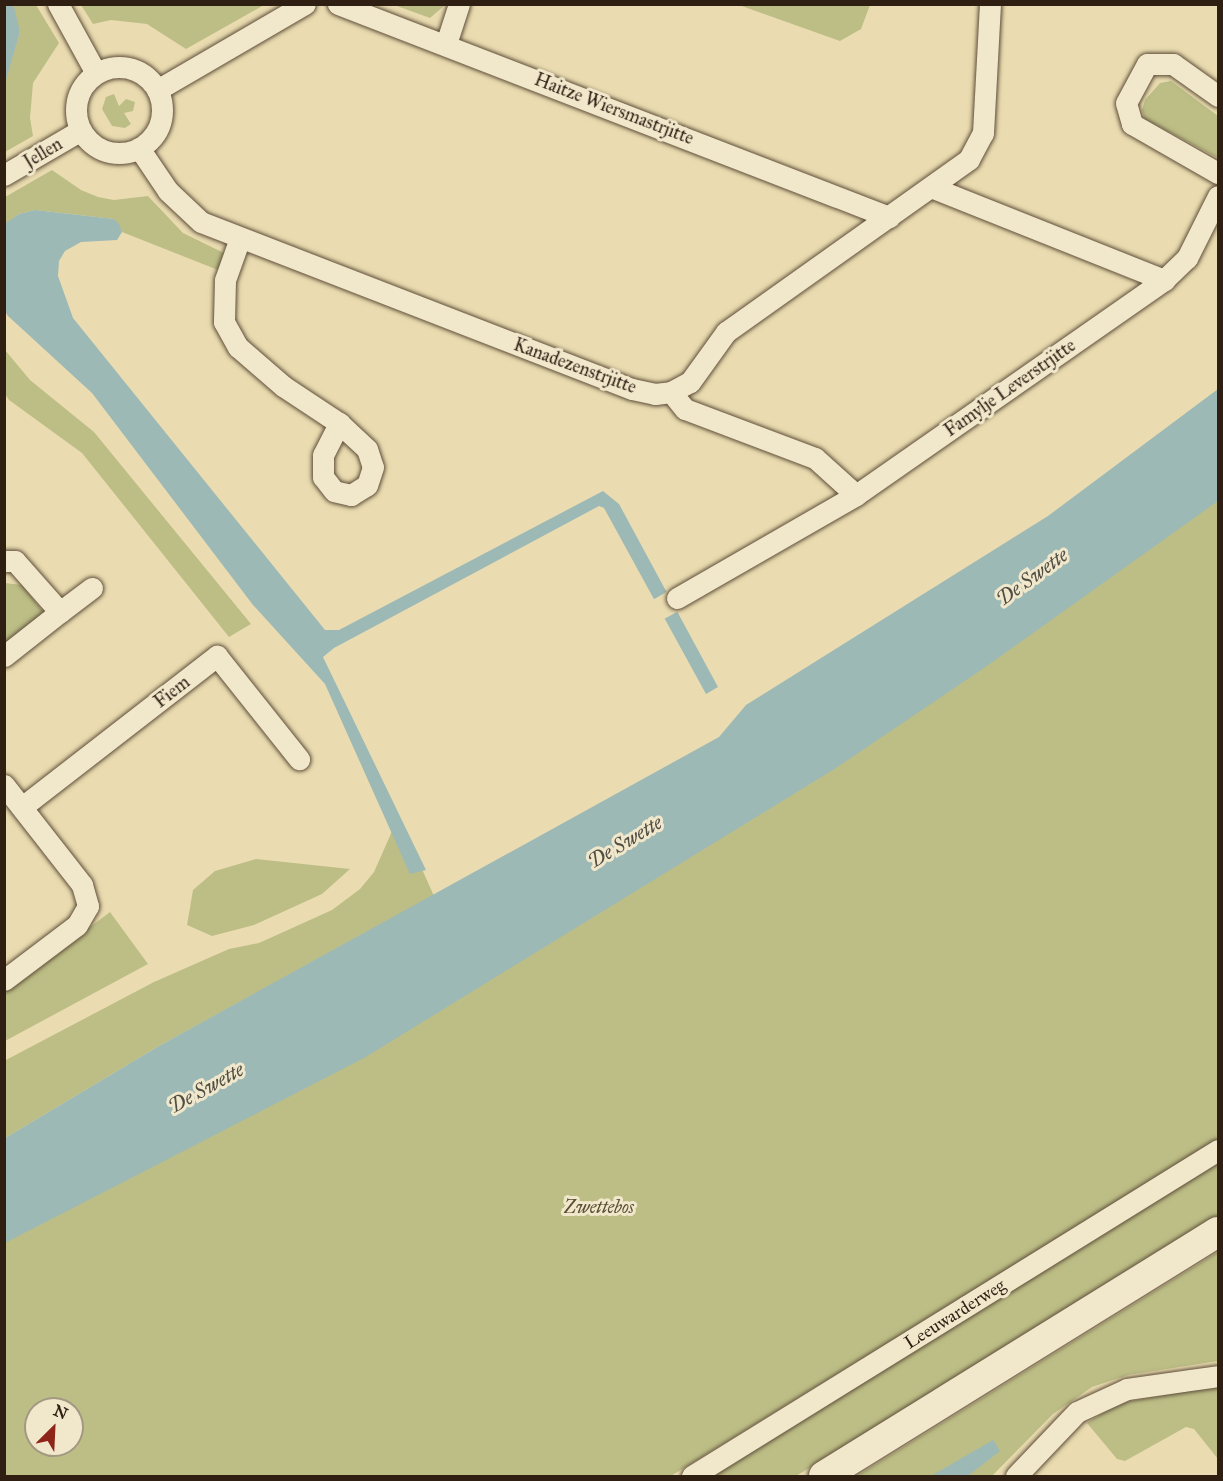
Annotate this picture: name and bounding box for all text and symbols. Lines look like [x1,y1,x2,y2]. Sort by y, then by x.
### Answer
street label: Haitze Wiersmastrjitte [531,69,697,149]
street label: Jellen [20,133,66,173]
street label: Kanadezenstrjitte [511,334,639,398]
street label: Famylje Leverstrjitte [940,335,1080,441]
water label: De Swette [992,543,1072,611]
street label: Fiem [150,671,194,713]
water label: De Swette [583,810,667,874]
water label: De Swette [164,1058,248,1118]
park label: Zwettebos [564,1196,634,1218]
street label: Leeuwarderweg [901,1274,1009,1354]
north arrow [24,1397,84,1457]
text: N [51,1400,71,1423]

